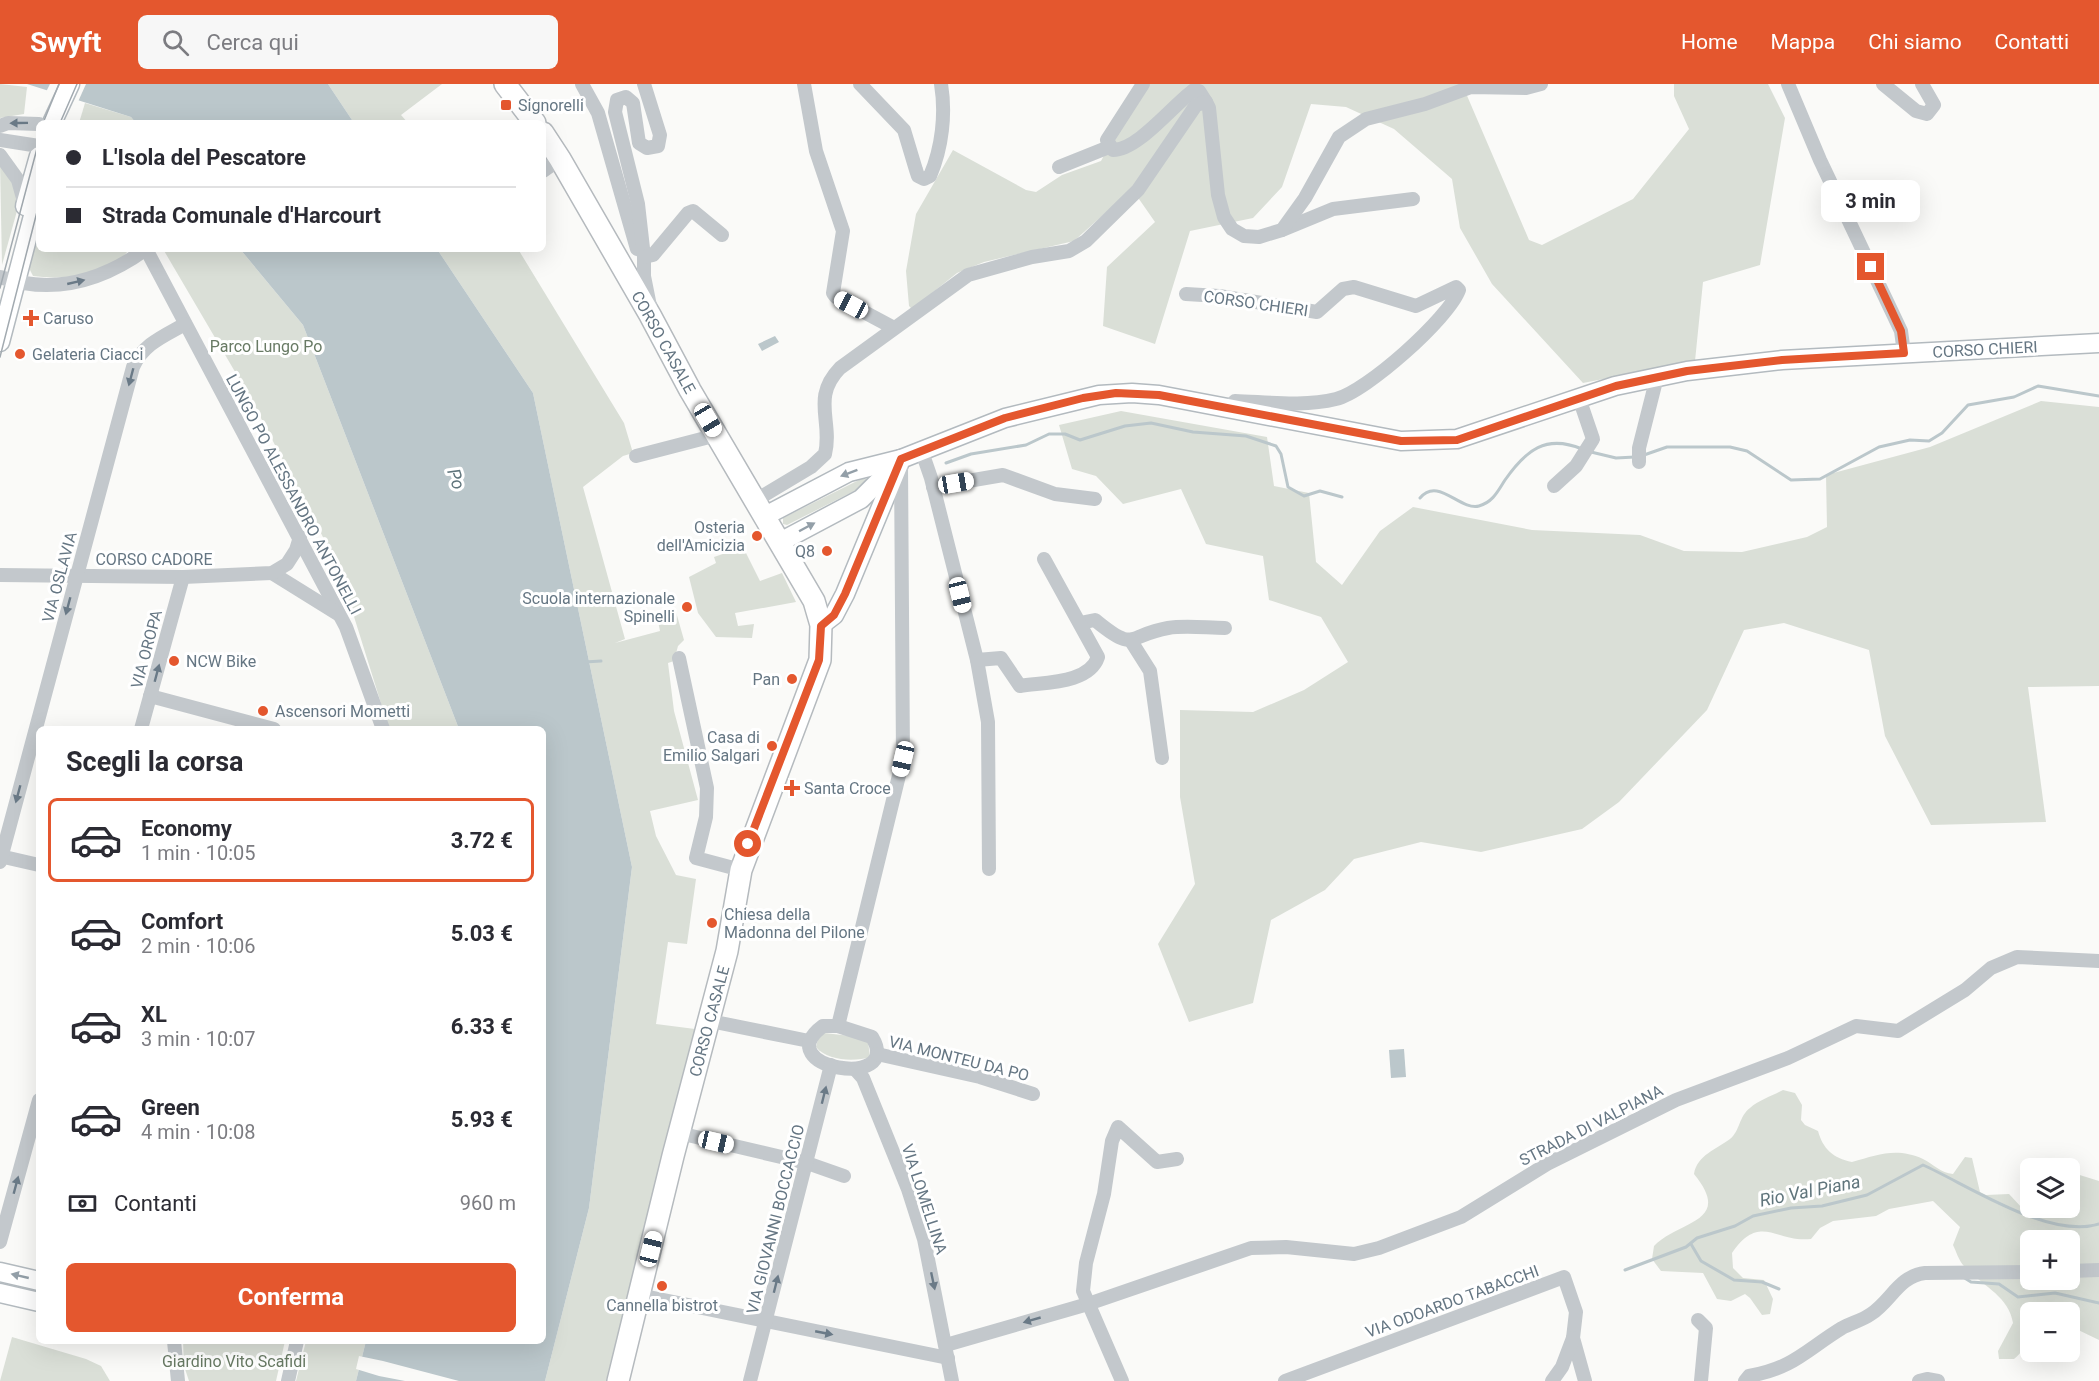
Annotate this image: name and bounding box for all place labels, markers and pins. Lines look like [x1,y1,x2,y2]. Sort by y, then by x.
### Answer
place label: Signorelli [518,96,584,115]
marker: Signorelli [499,98,513,112]
place label: Caruso [43,309,94,328]
marker: Caruso [24,311,38,325]
place label: Gelateria Ciacci [32,345,143,364]
marker: Gelateria Ciacci [13,347,27,361]
place label: Osteria dell'Amicizia [657,518,745,555]
marker: Osteria dell'Amicizia [750,529,764,543]
place label: Q8 [795,542,815,561]
marker: Q8 [820,544,834,558]
place label: Scuola internazionale Spinelli [522,589,675,626]
marker: Scuola internazionale Spinelli [680,600,694,614]
place label: NCW Bike [186,652,256,671]
marker: NCW Bike [167,654,181,668]
place label: Pan [752,670,780,689]
marker: Pan [785,672,799,686]
place label: Ascensori Mometti [275,702,410,721]
marker: Ascensori Mometti [256,704,270,718]
place label: Casa di Emilio Salgari [663,728,760,765]
marker: Casa di Emilio Salgari [765,739,779,753]
place label: Santa Croce [804,779,891,798]
marker: Santa Croce [785,781,799,795]
place label: Chiesa della Madonna del Pilone [724,905,865,942]
marker: Chiesa della Madonna del Pilone [705,916,719,930]
marker: Cannella bistrot [655,1279,669,1293]
place label: Cannella bistrot [606,1296,718,1315]

